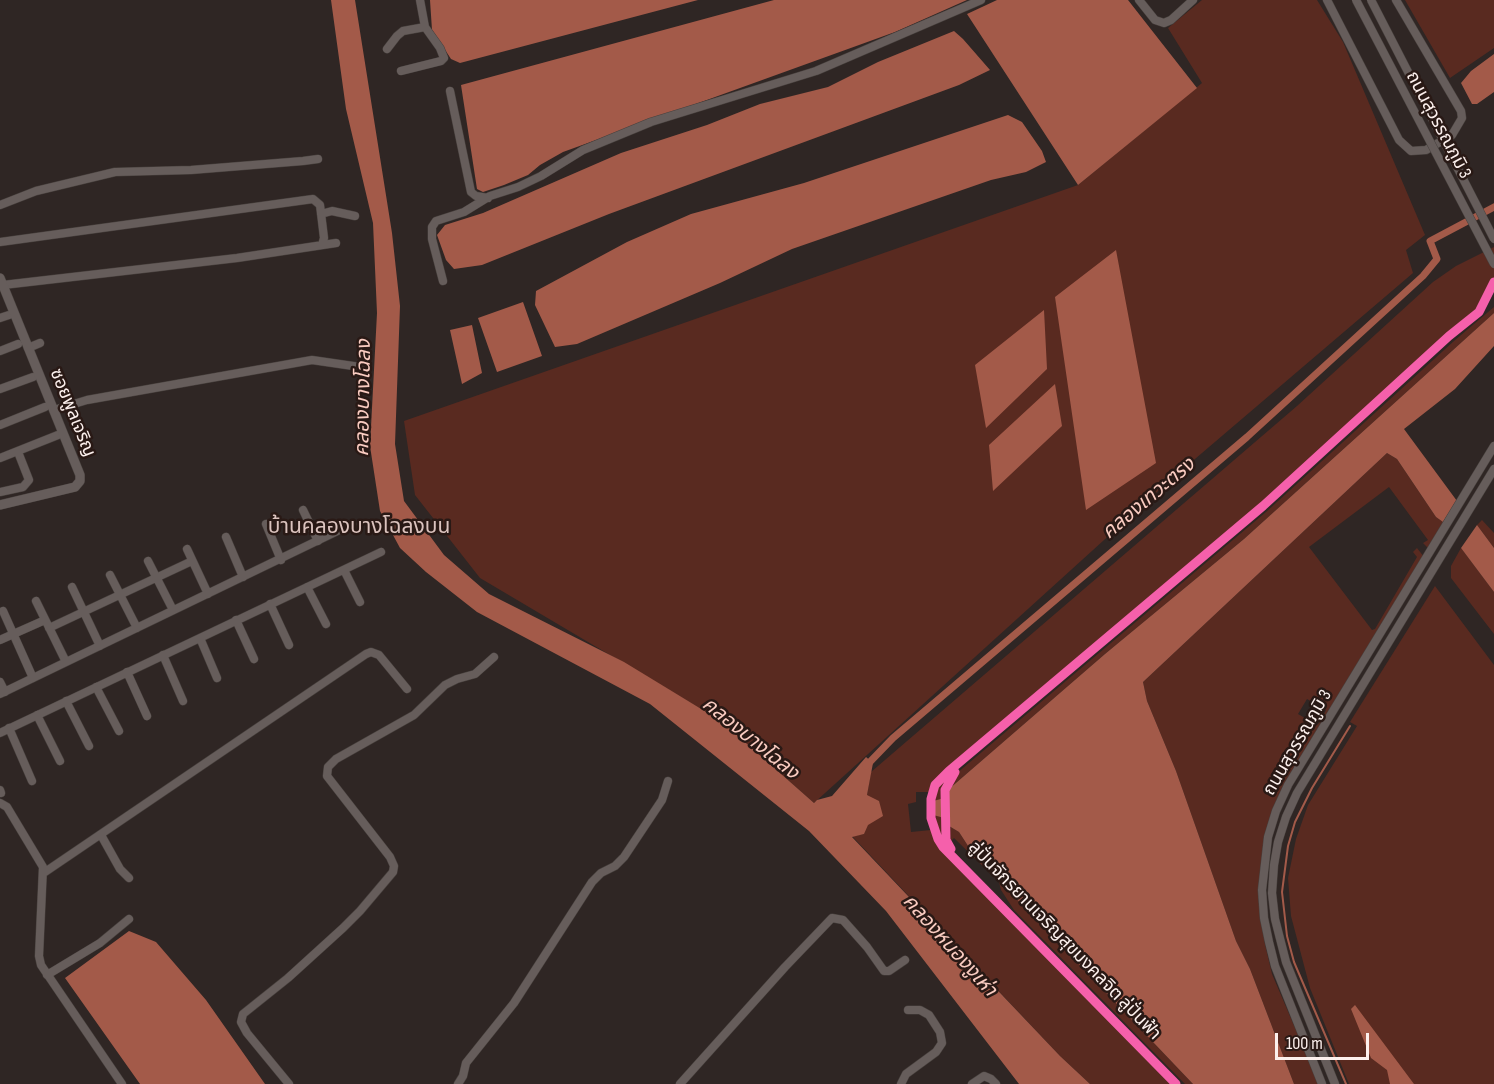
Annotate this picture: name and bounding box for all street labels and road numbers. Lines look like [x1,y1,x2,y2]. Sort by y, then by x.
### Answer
street label: ถนนสุวรรณภูมิ 3 [1401,68,1475,182]
street label: ซอยพูลเจริญ [45,366,99,460]
street label: ถนนสุวรรณภูมิ 3 [1259,686,1337,800]
street label: ลู่ปั่นจักรยานเจริญสุขมงคลจิต ลู่ปั่นฟ้า [963,837,1165,1045]

